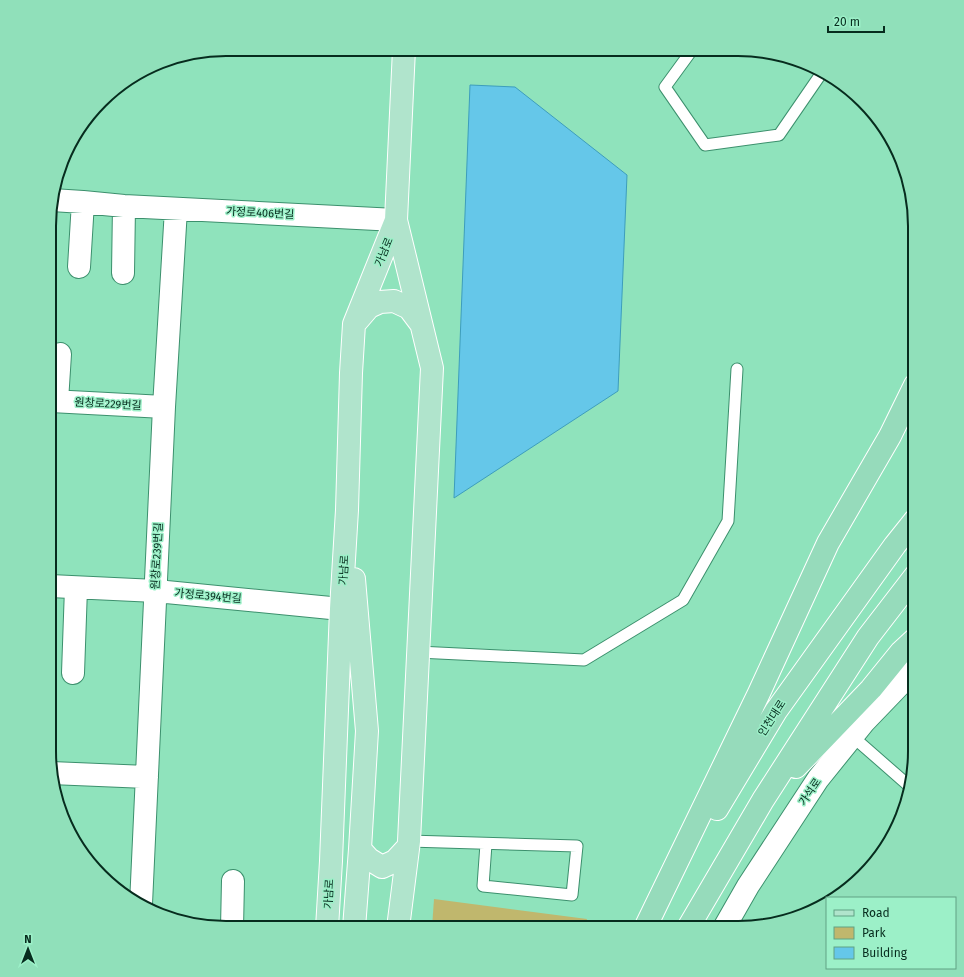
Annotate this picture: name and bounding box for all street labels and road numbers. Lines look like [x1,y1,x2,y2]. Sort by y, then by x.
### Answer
street label: 가정로406번길 [225,205,295,221]
street label: 가남로 [372,235,396,269]
street label: 원창로229번길 [74,396,142,412]
street label: 원창로239번길 [149,522,165,590]
street label: 가남로 [336,554,352,586]
street label: 가정로394번길 [174,587,242,605]
street label: 인천대로 [756,697,788,739]
street label: 가석로 [796,776,824,808]
street label: 가남로 [322,878,336,910]

